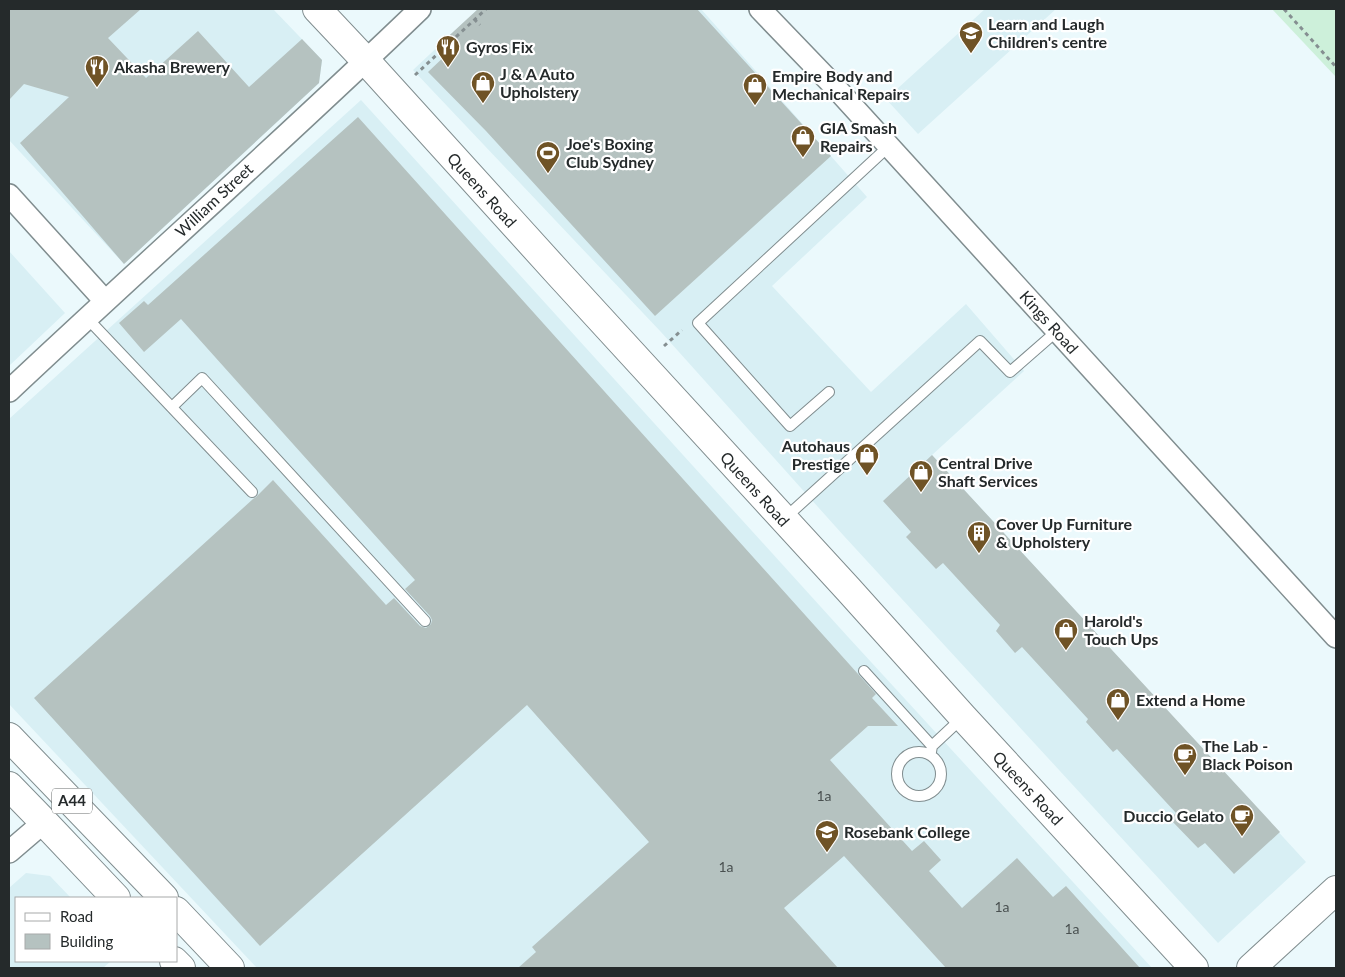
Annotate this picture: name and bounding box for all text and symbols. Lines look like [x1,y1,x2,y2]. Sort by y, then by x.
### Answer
place label: Learn and Laugh Children's centre [988,14,1108,51]
school or university icon: Learn and Laugh Children's centre [958,20,984,54]
restaurant icon: Gyros Fix [435,34,461,68]
place label: Gyros Fix [466,37,534,56]
restaurant icon: Akasha Brewery [84,54,110,88]
place label: Akasha Brewery [113,57,231,76]
place label: J & A Auto Upholstery [500,64,579,101]
place label: Empire Body and Mechanical Repairs [772,66,910,103]
shop icon: J & A Auto Upholstery [470,70,496,104]
shop icon: Empire Body and Mechanical Repairs [742,72,768,106]
place label: GIA Smash Repairs [820,118,897,155]
shop icon: GIA Smash Repairs [790,124,816,158]
place label: Joe's Boxing Club Sydney [566,134,655,171]
sports icon: Joe's Boxing Club Sydney [535,140,561,174]
street label: Queens Road [444,148,521,231]
street label: William Street [171,159,257,240]
street label: Kings Road [1016,286,1083,357]
place label: Autohaus Prestige [781,436,850,473]
shop icon: Autohaus Prestige [854,442,880,476]
street label: Queens Road [717,447,794,530]
place label: Central Drive Shaft Services [938,453,1038,490]
shop icon: Central Drive Shaft Services [908,459,934,493]
place label: Cover Up Furniture & Upholstery [996,514,1132,551]
building icon: Cover Up Furniture & Upholstery [966,520,992,554]
place label: Harold's Touch Ups [1084,611,1158,648]
shop icon: Harold's Touch Ups [1053,617,1079,651]
shop icon: Extend a Home [1105,687,1131,721]
place label: Extend a Home [1136,690,1246,709]
place label: The Lab - Black Poison [1202,736,1293,773]
cafe icon: The Lab - Black Poison [1172,742,1198,776]
street label: Queens Road [989,747,1067,828]
house number: 1a [816,787,832,804]
road number: A44 [52,788,92,814]
cafe icon: Duccio Gelato [1229,803,1255,837]
place label: Duccio Gelato [1123,806,1224,825]
school or university icon: Rosebank College [814,819,840,853]
place label: Rosebank College [844,822,971,841]
house number: 1a [718,858,734,875]
legend [15,897,178,962]
house number: 1a [994,898,1010,915]
text: Road [60,907,93,925]
house number: 1a [1064,920,1080,937]
text: Building [60,932,113,950]

